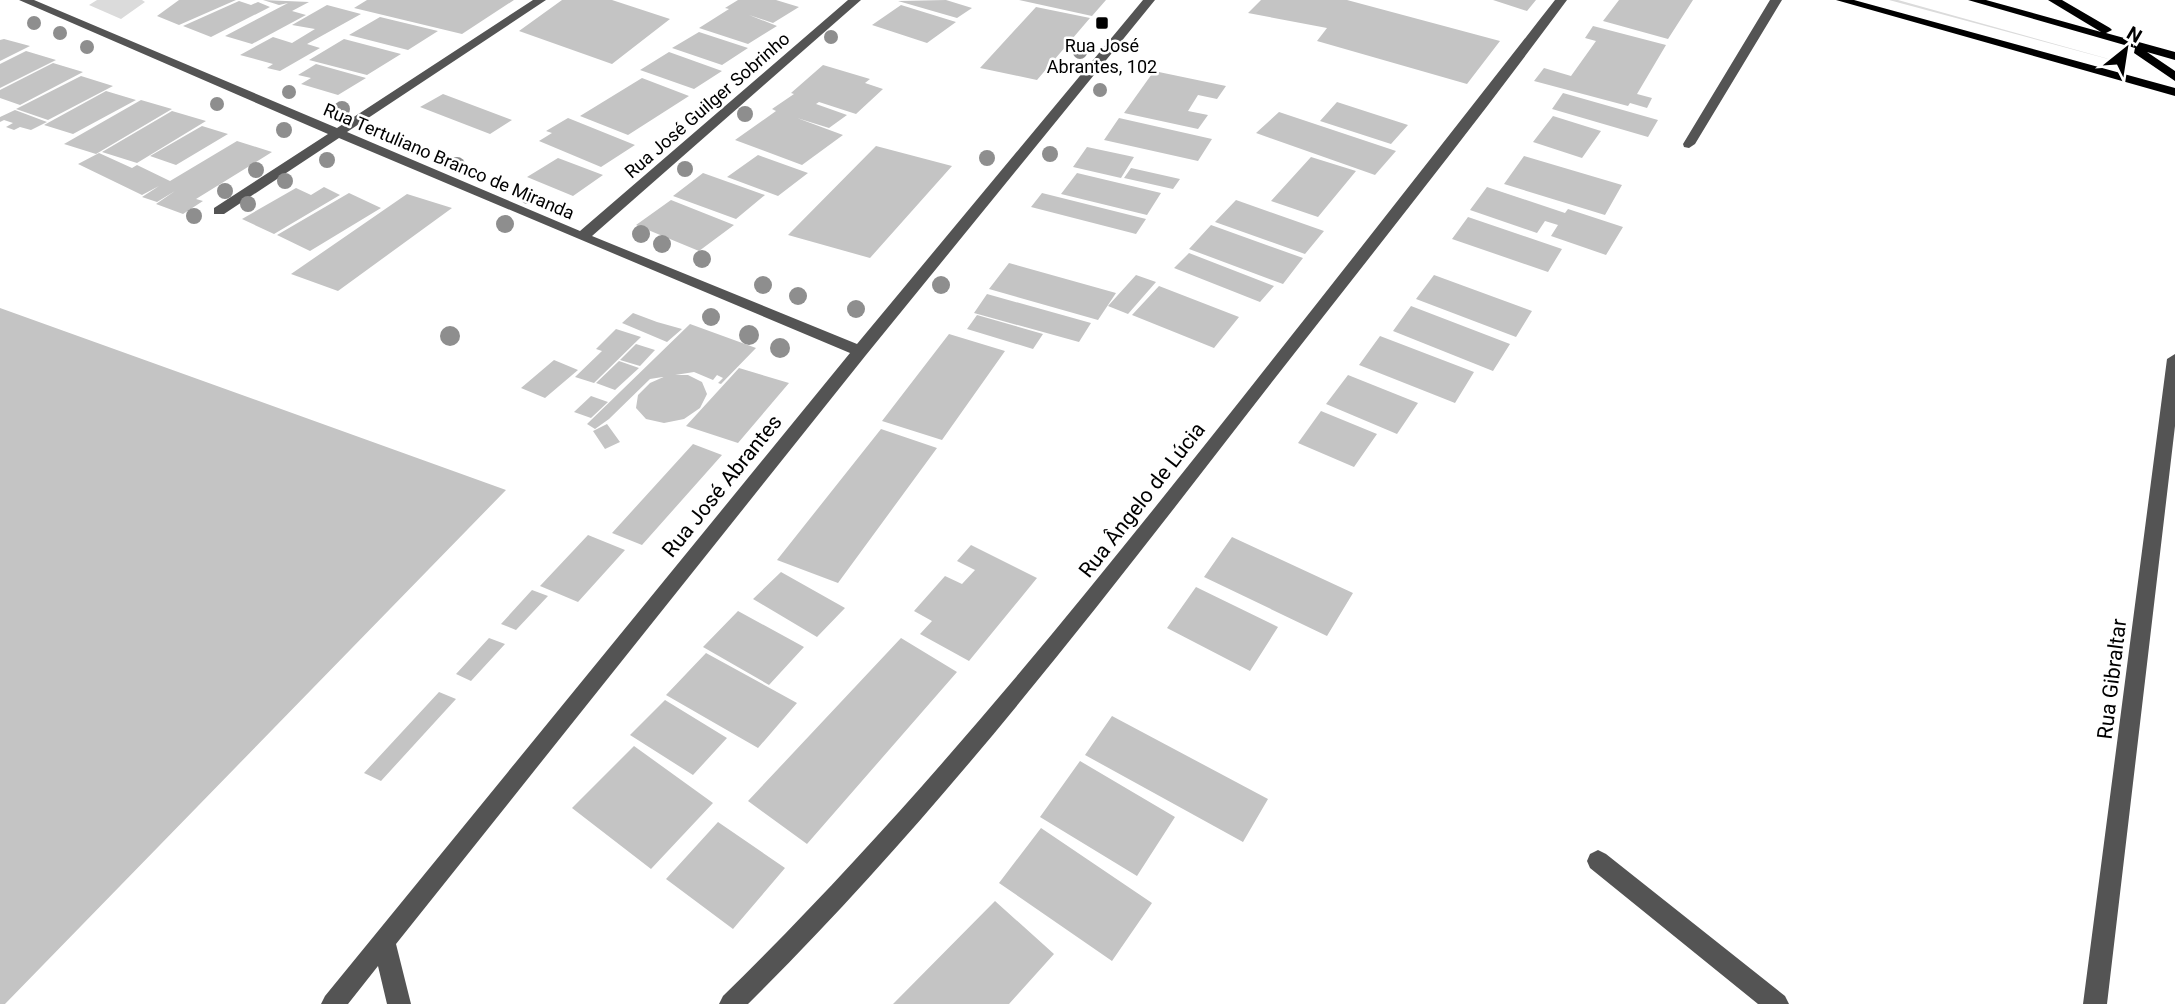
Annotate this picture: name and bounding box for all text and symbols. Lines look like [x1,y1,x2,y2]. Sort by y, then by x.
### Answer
north arrow [2091,14,2161,84]
marker: Rua José Abrantes, 102 [1094,15,1110,31]
text: N [2123,21,2146,48]
street label: Rua José Guilger Sobrinho [620,28,794,182]
place label: Rua José Abrantes, 102 [1047,35,1157,77]
street label: Rua Tertuliano Branco de Miranda [320,99,578,223]
street label: Rua José Abrantes [657,410,787,562]
street label: Rua Ângelo de Lúcia [1074,418,1210,582]
street label: Rua Gibraltar [2093,617,2131,741]

